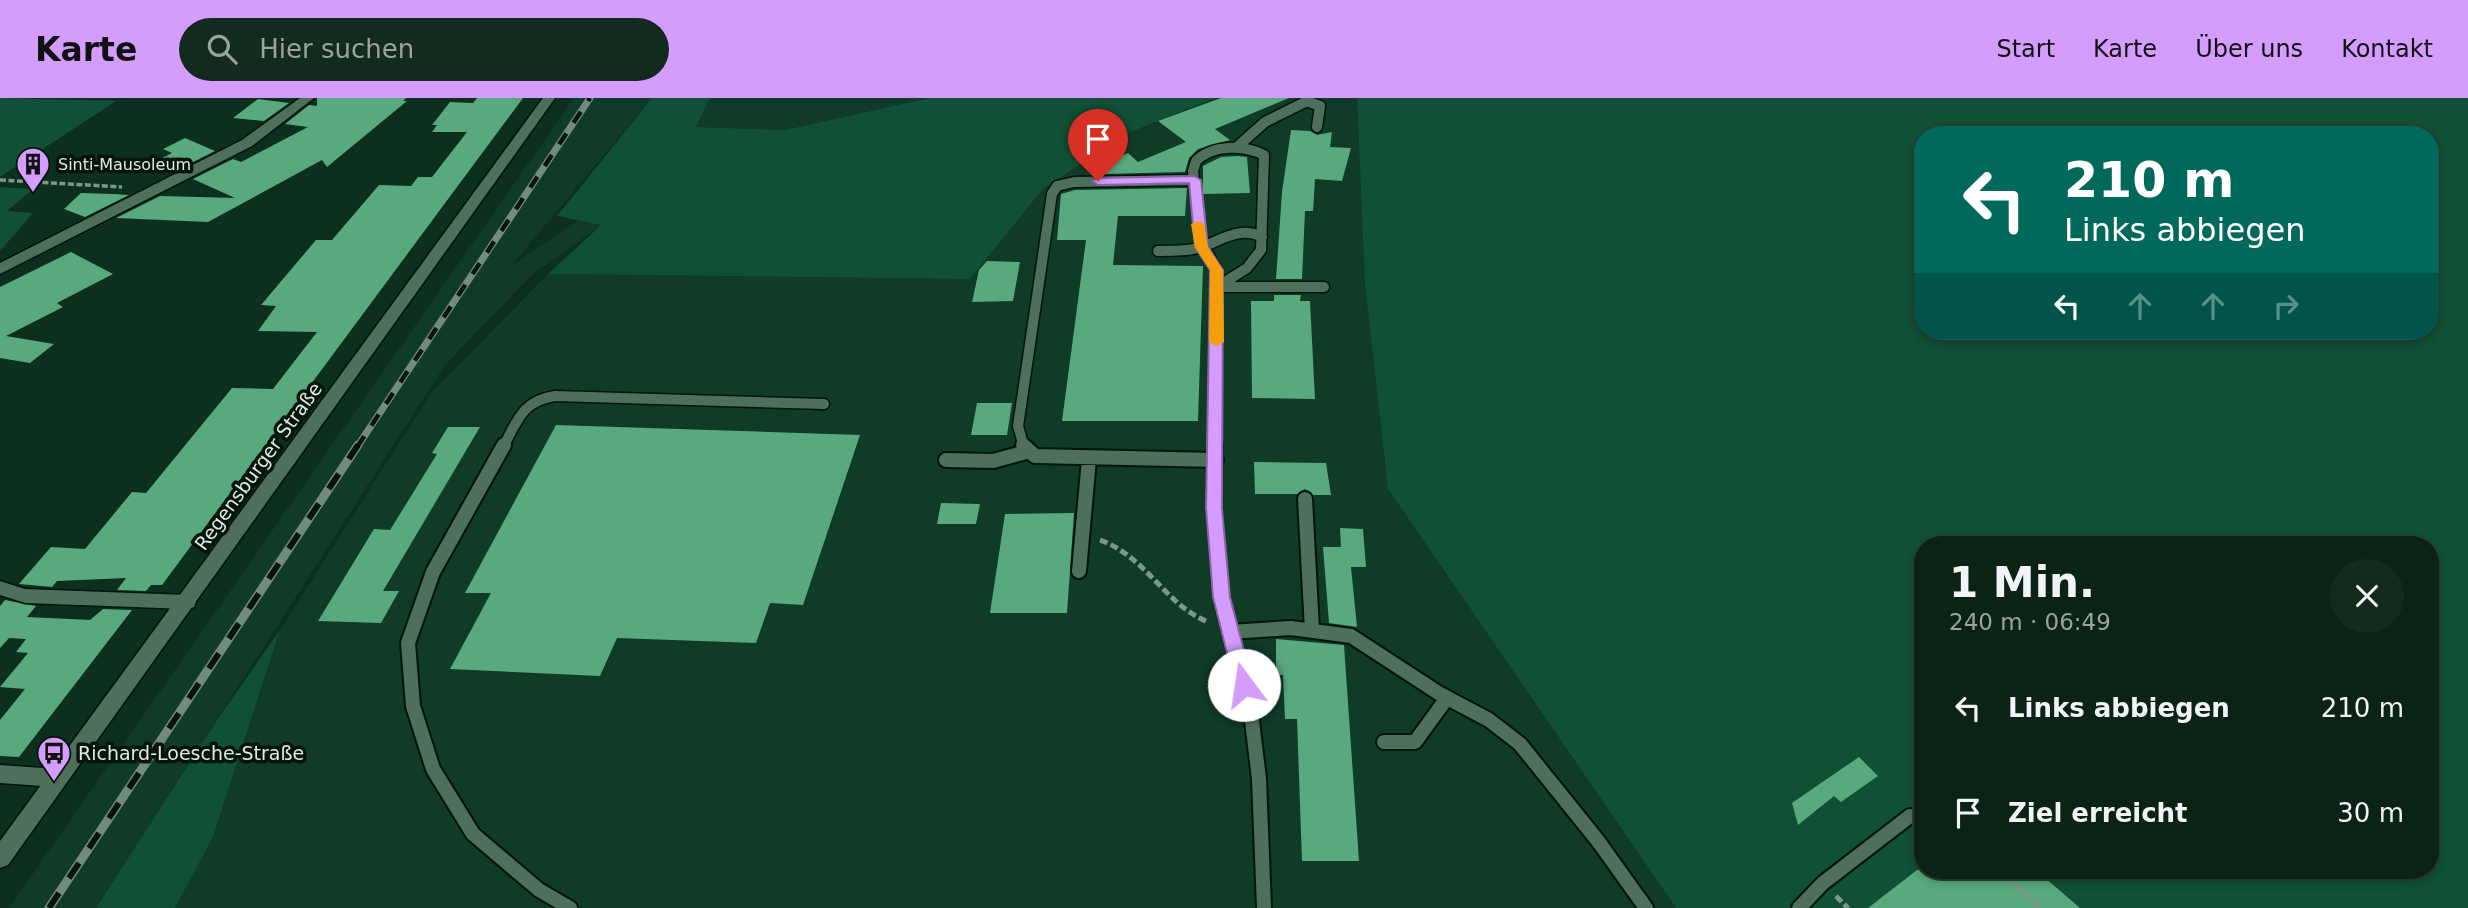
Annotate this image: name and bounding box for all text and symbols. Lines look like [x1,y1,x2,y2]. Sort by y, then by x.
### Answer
search box [179,18,669,81]
text: Karte [35,30,137,69]
icon: search [203,30,241,68]
text: Hier suchen [259,34,414,64]
text: Start [1996,35,2055,63]
text: Karte [2093,35,2157,63]
text: Über uns [2195,35,2303,63]
text: Kontakt [2341,35,2433,63]
pin [1068,109,1128,181]
icon: arrive [1079,120,1117,158]
building icon: Sinti-Mausoleum [14,145,52,194]
text: 210 m [2064,152,2234,209]
icon: left [1949,154,2040,245]
place label: Sinti-Mausoleum [58,155,191,174]
text: Links abbiegen [2064,211,2305,249]
icon: left [2048,287,2086,325]
icon: ahead [2121,287,2159,325]
icon: ahead [2194,287,2232,325]
icon: right [2267,287,2305,325]
street label: Regensburger Straße [190,378,326,554]
text: 1 Min. [1949,558,2095,607]
button: close [2330,559,2404,633]
text: 240 m · 06:49 [1949,609,2111,635]
position arrow [1207,648,1281,722]
icon: left [1949,689,1987,727]
text: Links abbiegen [2008,693,2230,723]
text: 210 m [2321,693,2404,723]
bus stop icon: Richard-Loesche-Straße [35,734,73,783]
place label: Richard-Loesche-Straße [78,742,304,764]
icon: arrive [1949,794,1987,832]
text: Ziel erreicht [2008,798,2188,828]
text: 30 m [2337,798,2404,828]

